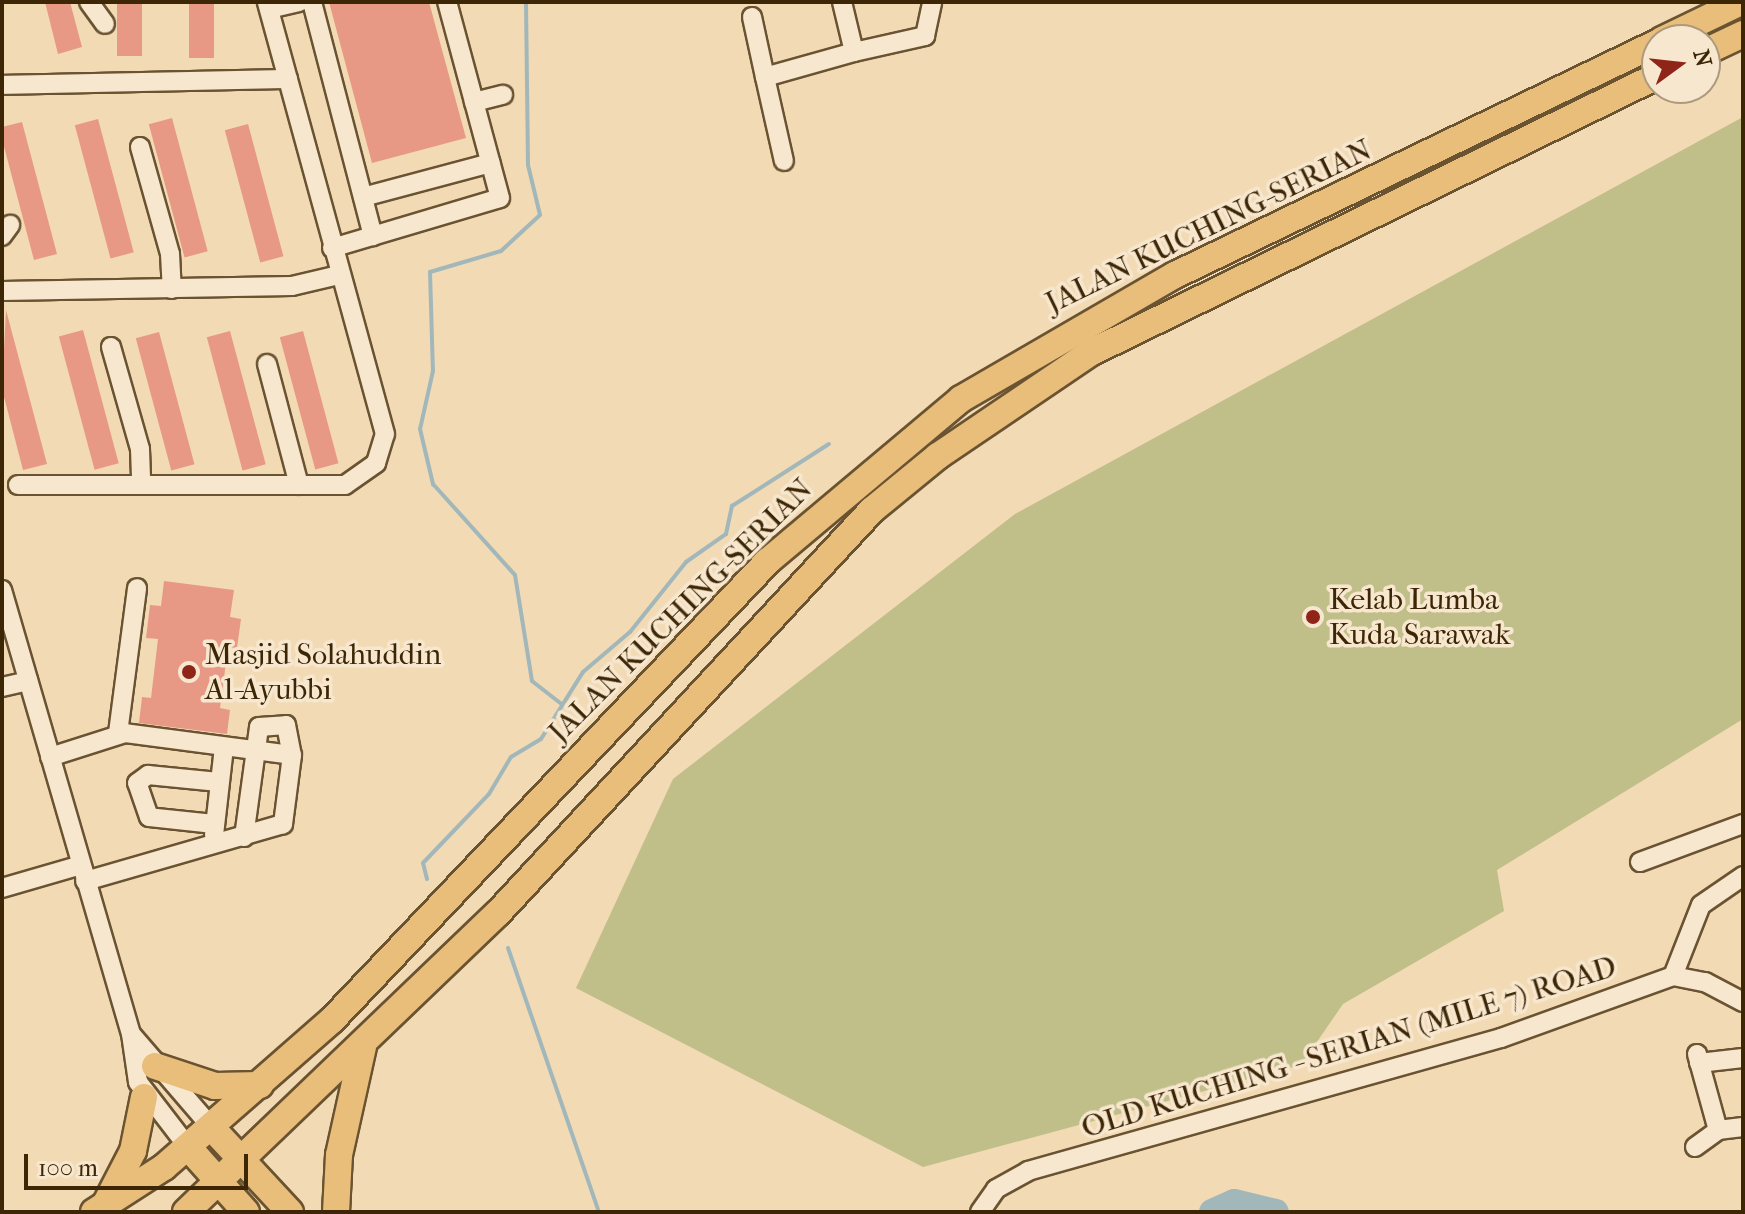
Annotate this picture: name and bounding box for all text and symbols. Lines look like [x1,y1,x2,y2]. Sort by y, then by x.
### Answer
north arrow [1641,24,1721,104]
text: N [1688,47,1717,70]
street label: JALAN KUCHING-SERIAN [1040,132,1378,322]
street label: JALAN KUCHING-SERIAN [542,472,820,750]
place label: Kelab Lumba Kuda Sarawak [1329,582,1510,652]
marker: Kelab Lumba Kuda Sarawak [1304,608,1322,626]
place label: Masjid Solahuddin Al-Ayubbi [205,637,441,708]
marker: Masjid Solahuddin Al-Ayubbi [180,663,198,681]
street label: OLD KUCHING - SERIAN (MILE 7) ROAD [1077,949,1621,1147]
scale bar [28,1138,252,1188]
text: 100 m [38,1154,98,1182]

